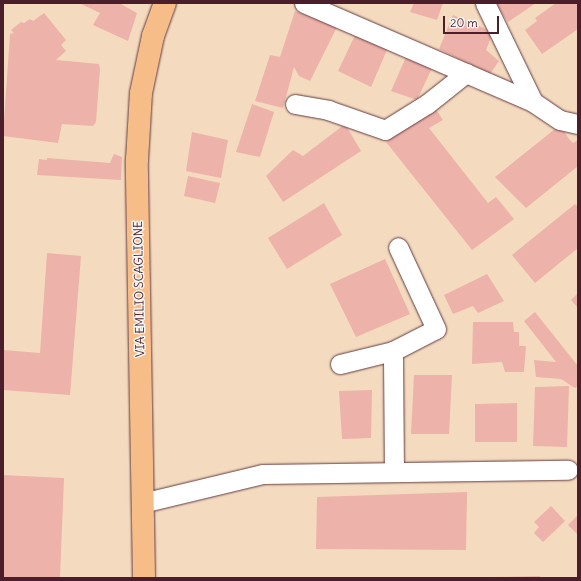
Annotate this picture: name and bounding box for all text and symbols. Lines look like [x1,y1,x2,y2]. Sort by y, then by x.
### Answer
scale bar [445,8,501,34]
text: 20 m [450,15,478,30]
street label: VIA EMILIO SCAGLIONE [131,221,147,357]

